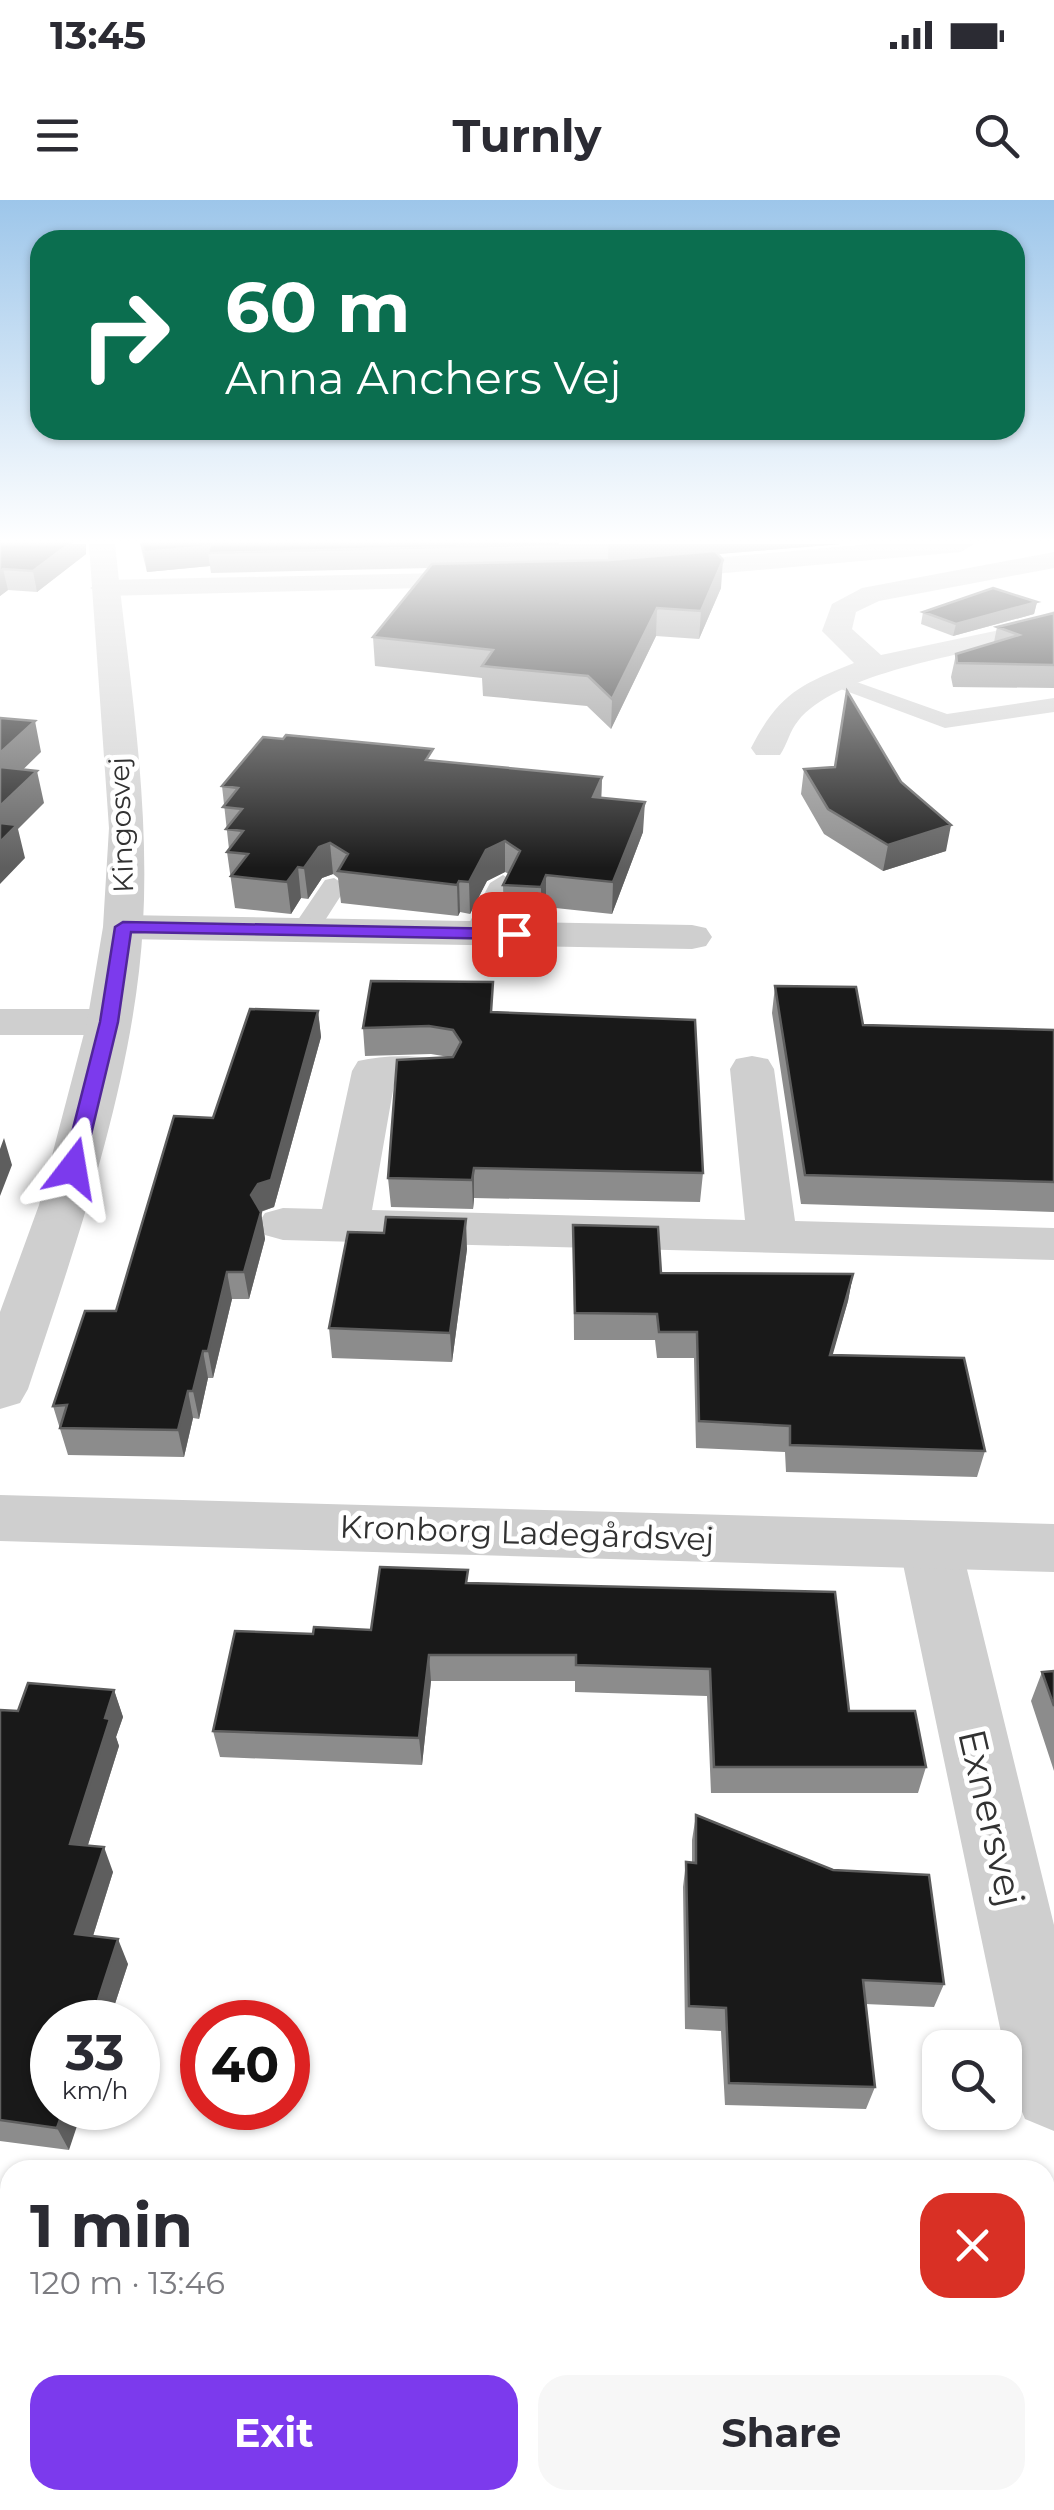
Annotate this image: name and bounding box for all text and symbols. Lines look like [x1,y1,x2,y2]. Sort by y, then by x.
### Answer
text: 13:45 [50,12,146,59]
icon: menu [30,108,85,163]
text: Turnly [453,108,601,163]
icon: search [969,108,1024,163]
text: 60 m [225,264,410,350]
icon: right [60,270,190,400]
text: Anna Anchers Vej [225,350,622,405]
street label: Kingosvej [102,757,140,893]
pin [472,892,557,977]
icon: arrive [487,907,542,962]
position arrow [21,1116,125,1220]
street label: Kronborg Ladegårdsvej [339,1506,715,1559]
street label: Exnersvej [948,1725,1035,1911]
speed limit sign: 40 [180,2000,310,2130]
text: 33 [66,2022,124,2083]
map controls [922,2030,1022,2130]
button: search [922,2030,1022,2130]
text: km/h [62,2075,128,2105]
text: 1 min [30,2189,193,2262]
button: close [920,2193,1025,2298]
text: 120 m · 13:46 [30,2263,225,2302]
button: Exit [30,2375,518,2490]
button: Share [538,2375,1025,2490]

